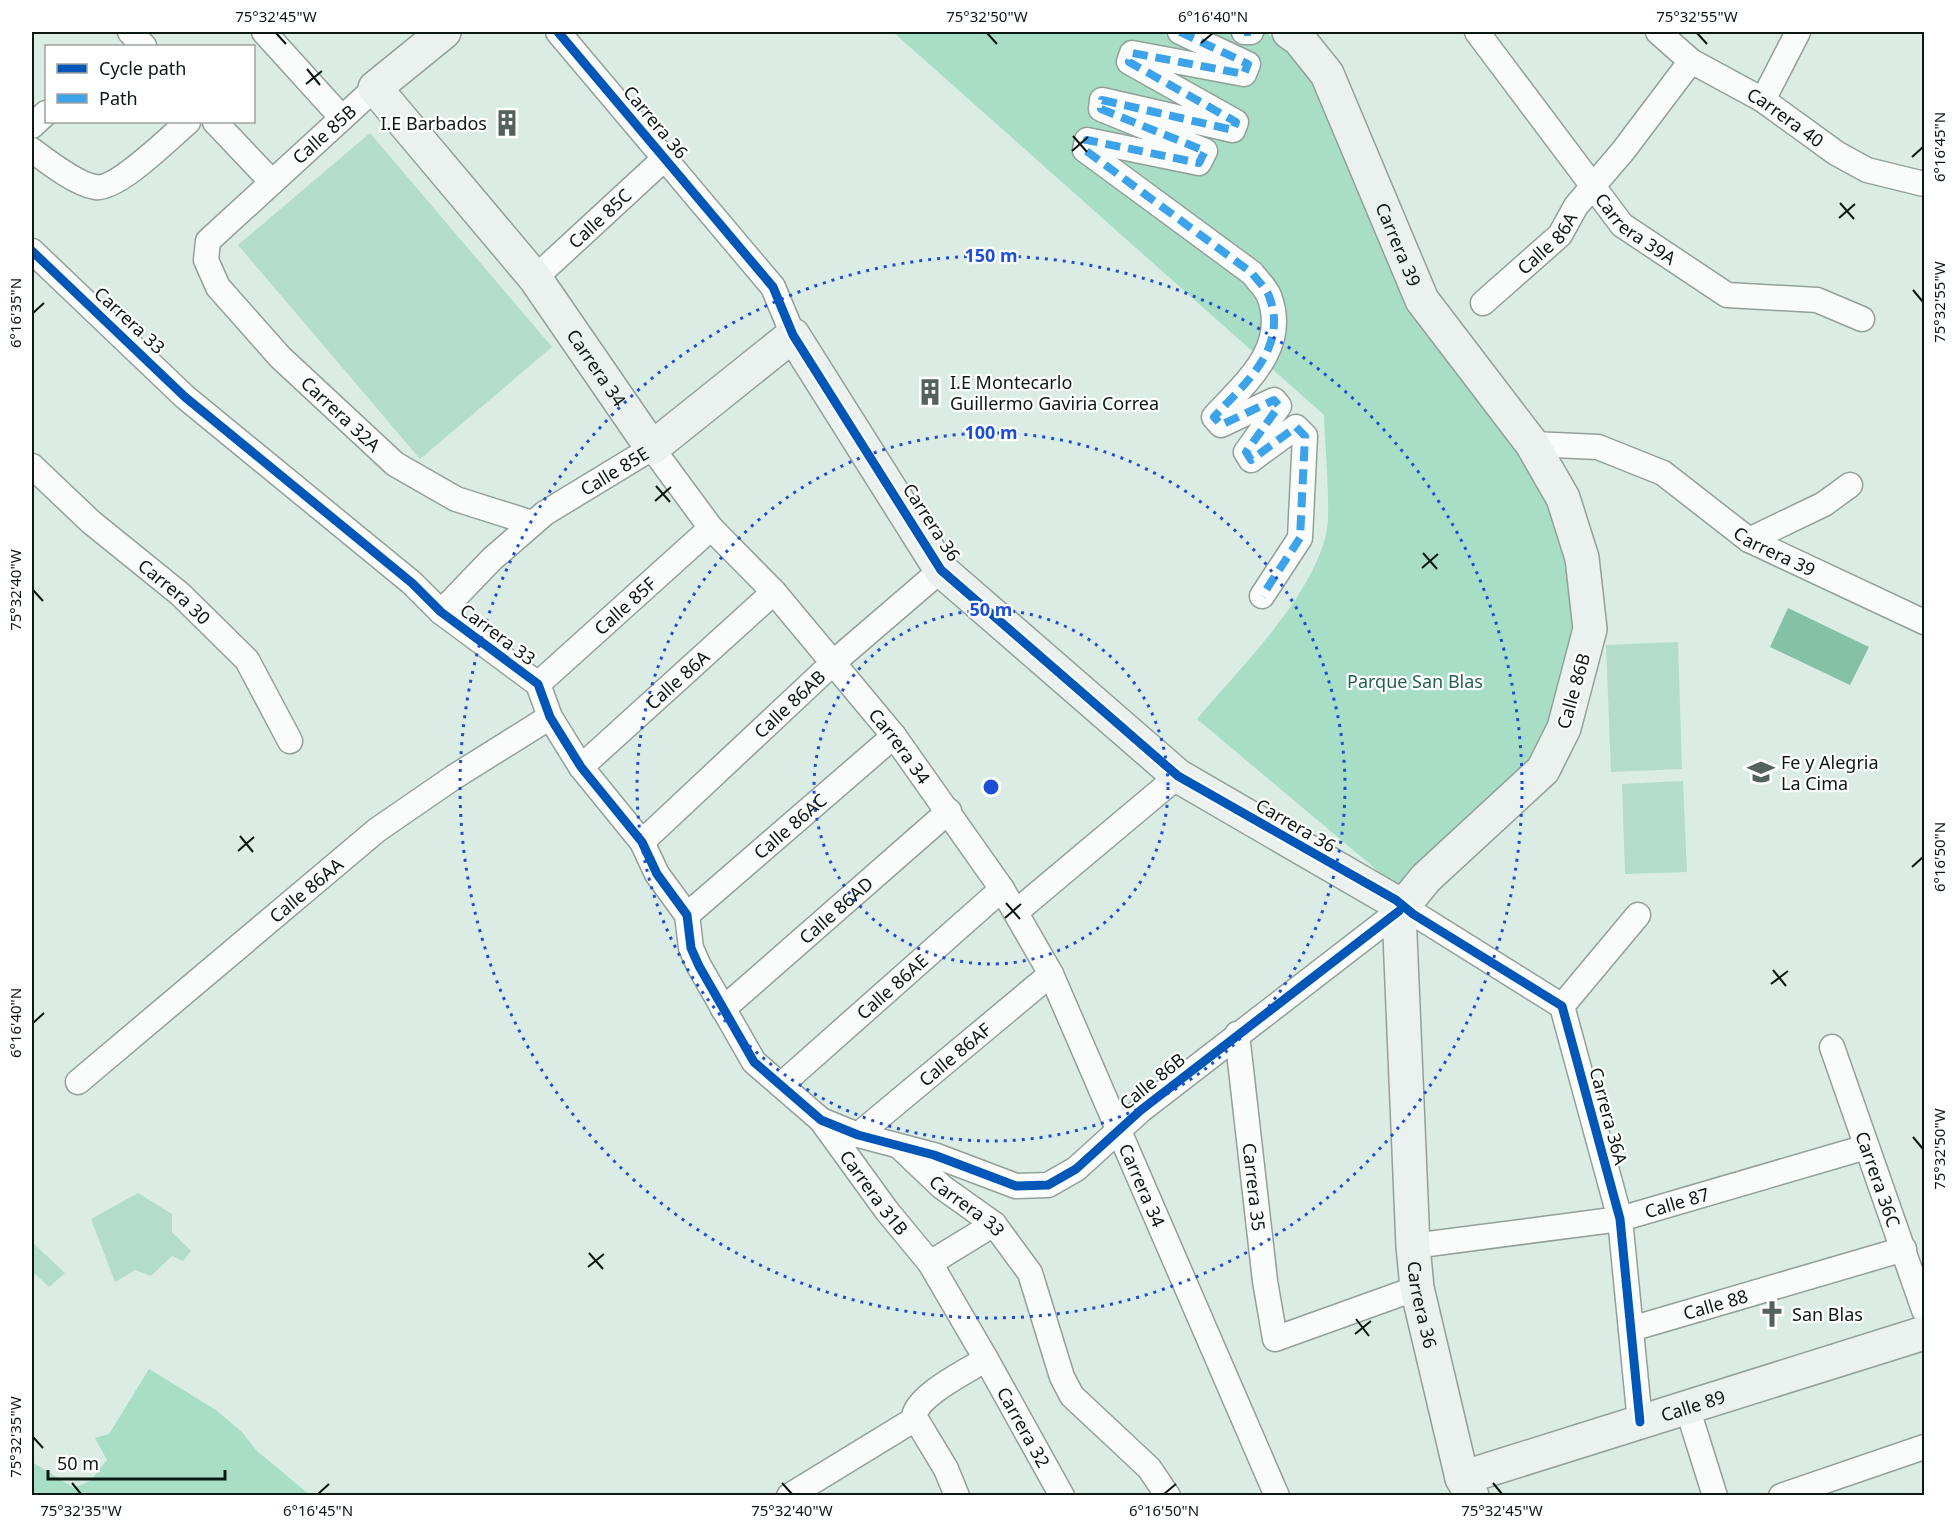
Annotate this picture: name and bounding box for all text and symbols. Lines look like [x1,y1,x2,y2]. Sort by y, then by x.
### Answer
text: 75°32'45"W [235,6,317,26]
text: 75°32'50"W [946,6,1028,26]
text: 6°16'40"N [1178,6,1248,26]
text: 75°32'55"W [1656,6,1738,26]
legend [45,45,255,123]
text: Cycle path [99,56,186,80]
street label: Carrera 36 [618,80,694,164]
street label: Carrera 40 [1743,82,1829,152]
text: Path [99,86,138,110]
street label: Calle 85B [287,99,361,169]
building icon: I.E Barbados [492,108,522,138]
place label: I.E Barbados [380,111,487,135]
text: 6°16'45"N [1929,112,1949,182]
street label: Calle 85C [563,183,636,253]
street label: Carrera 39A [1590,188,1681,270]
street label: Carrera 39 [1370,199,1427,290]
street label: Calle 86A [1512,208,1582,279]
text: 150 m [964,243,1018,267]
text: 75°32'55"W [1929,261,1949,343]
text: 6°16'35"N [5,278,25,348]
street label: Carrera 33 [89,281,171,359]
street label: Carrera 34 [562,324,632,411]
place label: I.E Montecarlo Guillermo Gaviria Correa [950,370,1159,415]
street label: Carrera 32A [296,371,386,457]
building icon: I.E Montecarlo Guillermo Gaviria Correa [915,377,945,407]
text: 100 m [964,420,1018,444]
street label: Calle 85E [576,441,653,501]
street label: Carrera 36 [898,478,966,566]
street label: Carrera 39 [1729,520,1819,582]
text: 75°32'40"W [5,549,25,631]
street label: Carrera 30 [133,553,216,630]
street label: Calle 85F [589,571,661,640]
text: 50 m [970,597,1012,621]
street label: Carrera 33 [455,598,541,670]
street label: Calle 86A [640,644,715,715]
street label: Calle 86B [1551,650,1595,732]
street label: Calle 86AB [749,664,830,743]
park label: Parque San Blas [1347,669,1483,693]
street label: Carrera 34 [864,703,936,788]
place label: Fe y Alegria La Cima [1781,750,1879,795]
school or university icon: Fe y Alegria La Cima [1746,757,1776,787]
centre of rings [981,777,1001,797]
street label: Calle 86AC [748,788,831,864]
street label: Carrera 36 [1252,792,1340,858]
text: 6°16'50"N [1929,822,1949,892]
street label: Calle 86AA [264,852,348,928]
street label: Calle 86AD [794,871,878,949]
street label: Calle 86AE [851,948,933,1025]
text: 6°16'40"N [5,988,25,1058]
street label: Calle 86AF [914,1017,996,1091]
street label: Calle 86B [1114,1047,1190,1115]
street label: Carrera 36A [1584,1065,1634,1168]
text: 75°32'50"W [1929,1108,1949,1190]
street label: Carrera 36C [1850,1128,1906,1230]
street label: Carrera 34 [1114,1140,1171,1231]
street label: Carrera 35 [1237,1142,1271,1232]
street label: Carrera 31B [835,1145,914,1240]
street label: Carrera 33 [924,1169,1011,1241]
street label: Calle 87 [1642,1182,1712,1223]
street label: Carrera 36 [1402,1260,1443,1351]
street label: Calle 88 [1680,1283,1751,1325]
church icon: San Blas [1757,1299,1787,1329]
place label: San Blas [1792,1302,1863,1326]
street label: Carrera 32 [992,1383,1056,1472]
street label: Calle 89 [1658,1384,1728,1427]
text: 75°32'35"W [5,1396,25,1478]
scale bar [48,1443,225,1481]
text: 50 m [57,1451,99,1475]
text: 75°32'35"W [40,1500,122,1520]
text: 6°16'45"N [283,1500,353,1520]
text: 75°32'40"W [751,1500,833,1520]
text: 6°16'50"N [1129,1500,1199,1520]
text: 75°32'45"W [1461,1500,1543,1520]

